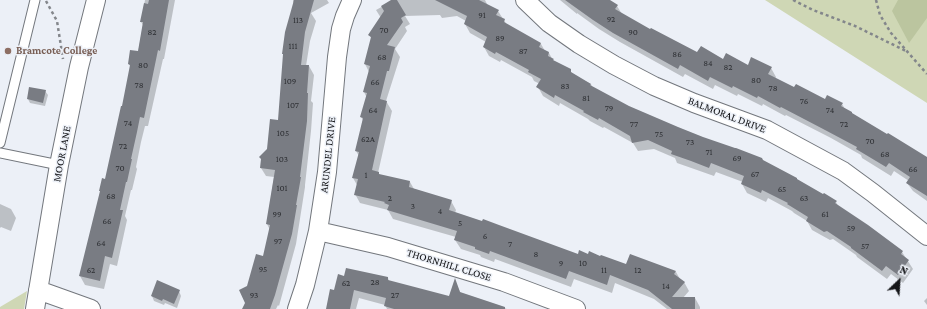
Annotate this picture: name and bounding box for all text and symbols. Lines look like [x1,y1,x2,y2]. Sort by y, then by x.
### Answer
house number: 91 [478,10,486,20]
house number: 92 [607,14,615,24]
house number: 113 [293,15,303,25]
house number: 70 [379,25,389,35]
house number: 82 [147,27,157,37]
house number: 90 [628,27,638,37]
house number: 89 [495,33,505,43]
house number: 111 [289,41,297,51]
place label: Bramcote College [16,44,97,58]
marker: Bramcote College [3,46,13,56]
house number: 87 [519,46,527,56]
house number: 86 [672,49,682,59]
house number: 68 [377,52,387,62]
house number: 84 [703,58,713,68]
house number: 80 [138,60,148,70]
house number: 82 [723,62,733,72]
house number: 80 [751,75,761,85]
house number: 109 [284,76,296,86]
house number: 66 [370,77,380,87]
house number: 78 [135,80,143,90]
house number: 83 [561,81,569,91]
house number: 78 [769,83,777,93]
house number: 81 [582,93,590,103]
street label: BALMORAL DRIVE [686,94,768,136]
house number: 76 [800,96,808,106]
house number: 107 [287,100,299,110]
house number: 79 [605,103,613,113]
house number: 64 [368,105,378,115]
house number: 74 [826,105,834,115]
street label: ARUNDEL DRIVE [317,116,339,194]
house number: 74 [124,118,132,128]
house number: 77 [630,119,638,129]
house number: 72 [840,119,848,129]
street label: MOOR LANE [50,125,74,183]
house number: 105 [277,128,289,138]
house number: 75 [655,129,663,139]
house number: 62A [361,134,375,144]
house number: 70 [865,136,875,146]
house number: 73 [686,137,694,147]
house number: 72 [119,141,127,151]
house number: 71 [705,147,713,157]
house number: 68 [880,149,890,159]
house number: 69 [733,153,741,163]
house number: 103 [276,154,288,164]
house number: 70 [115,163,125,173]
house number: 66 [908,164,918,174]
house number: 67 [751,169,759,179]
house number: 1 [365,170,367,180]
house number: 101 [276,183,288,193]
house number: 65 [778,184,786,194]
house number: 68 [106,191,116,201]
house number: 2 [388,193,392,203]
house number: 63 [800,193,808,203]
house number: 3 [411,201,415,211]
house number: 4 [438,206,442,216]
house number: 99 [272,209,282,219]
house number: 61 [821,209,829,219]
house number: 66 [102,216,112,226]
house number: 5 [458,218,462,228]
house number: 59 [847,223,855,233]
house number: 6 [483,231,487,241]
house number: 97 [274,236,282,246]
house number: 64 [96,238,106,248]
house number: 7 [508,239,512,249]
house number: 57 [861,241,869,251]
street label: THORNHILL CLOSE [405,246,493,284]
house number: 8 [534,249,538,259]
house number: 9 [559,258,563,268]
house number: 10 [579,258,587,268]
north arrow [879,261,919,301]
text: N [898,263,910,277]
house number: 95 [259,264,267,274]
house number: 62 [87,265,95,275]
house number: 11 [601,265,607,275]
house number: 12 [634,265,642,275]
house number: 28 [370,277,380,287]
house number: 62 [342,278,350,288]
house number: 14 [662,281,670,291]
house number: 93 [250,290,258,300]
house number: 27 [391,290,399,300]

